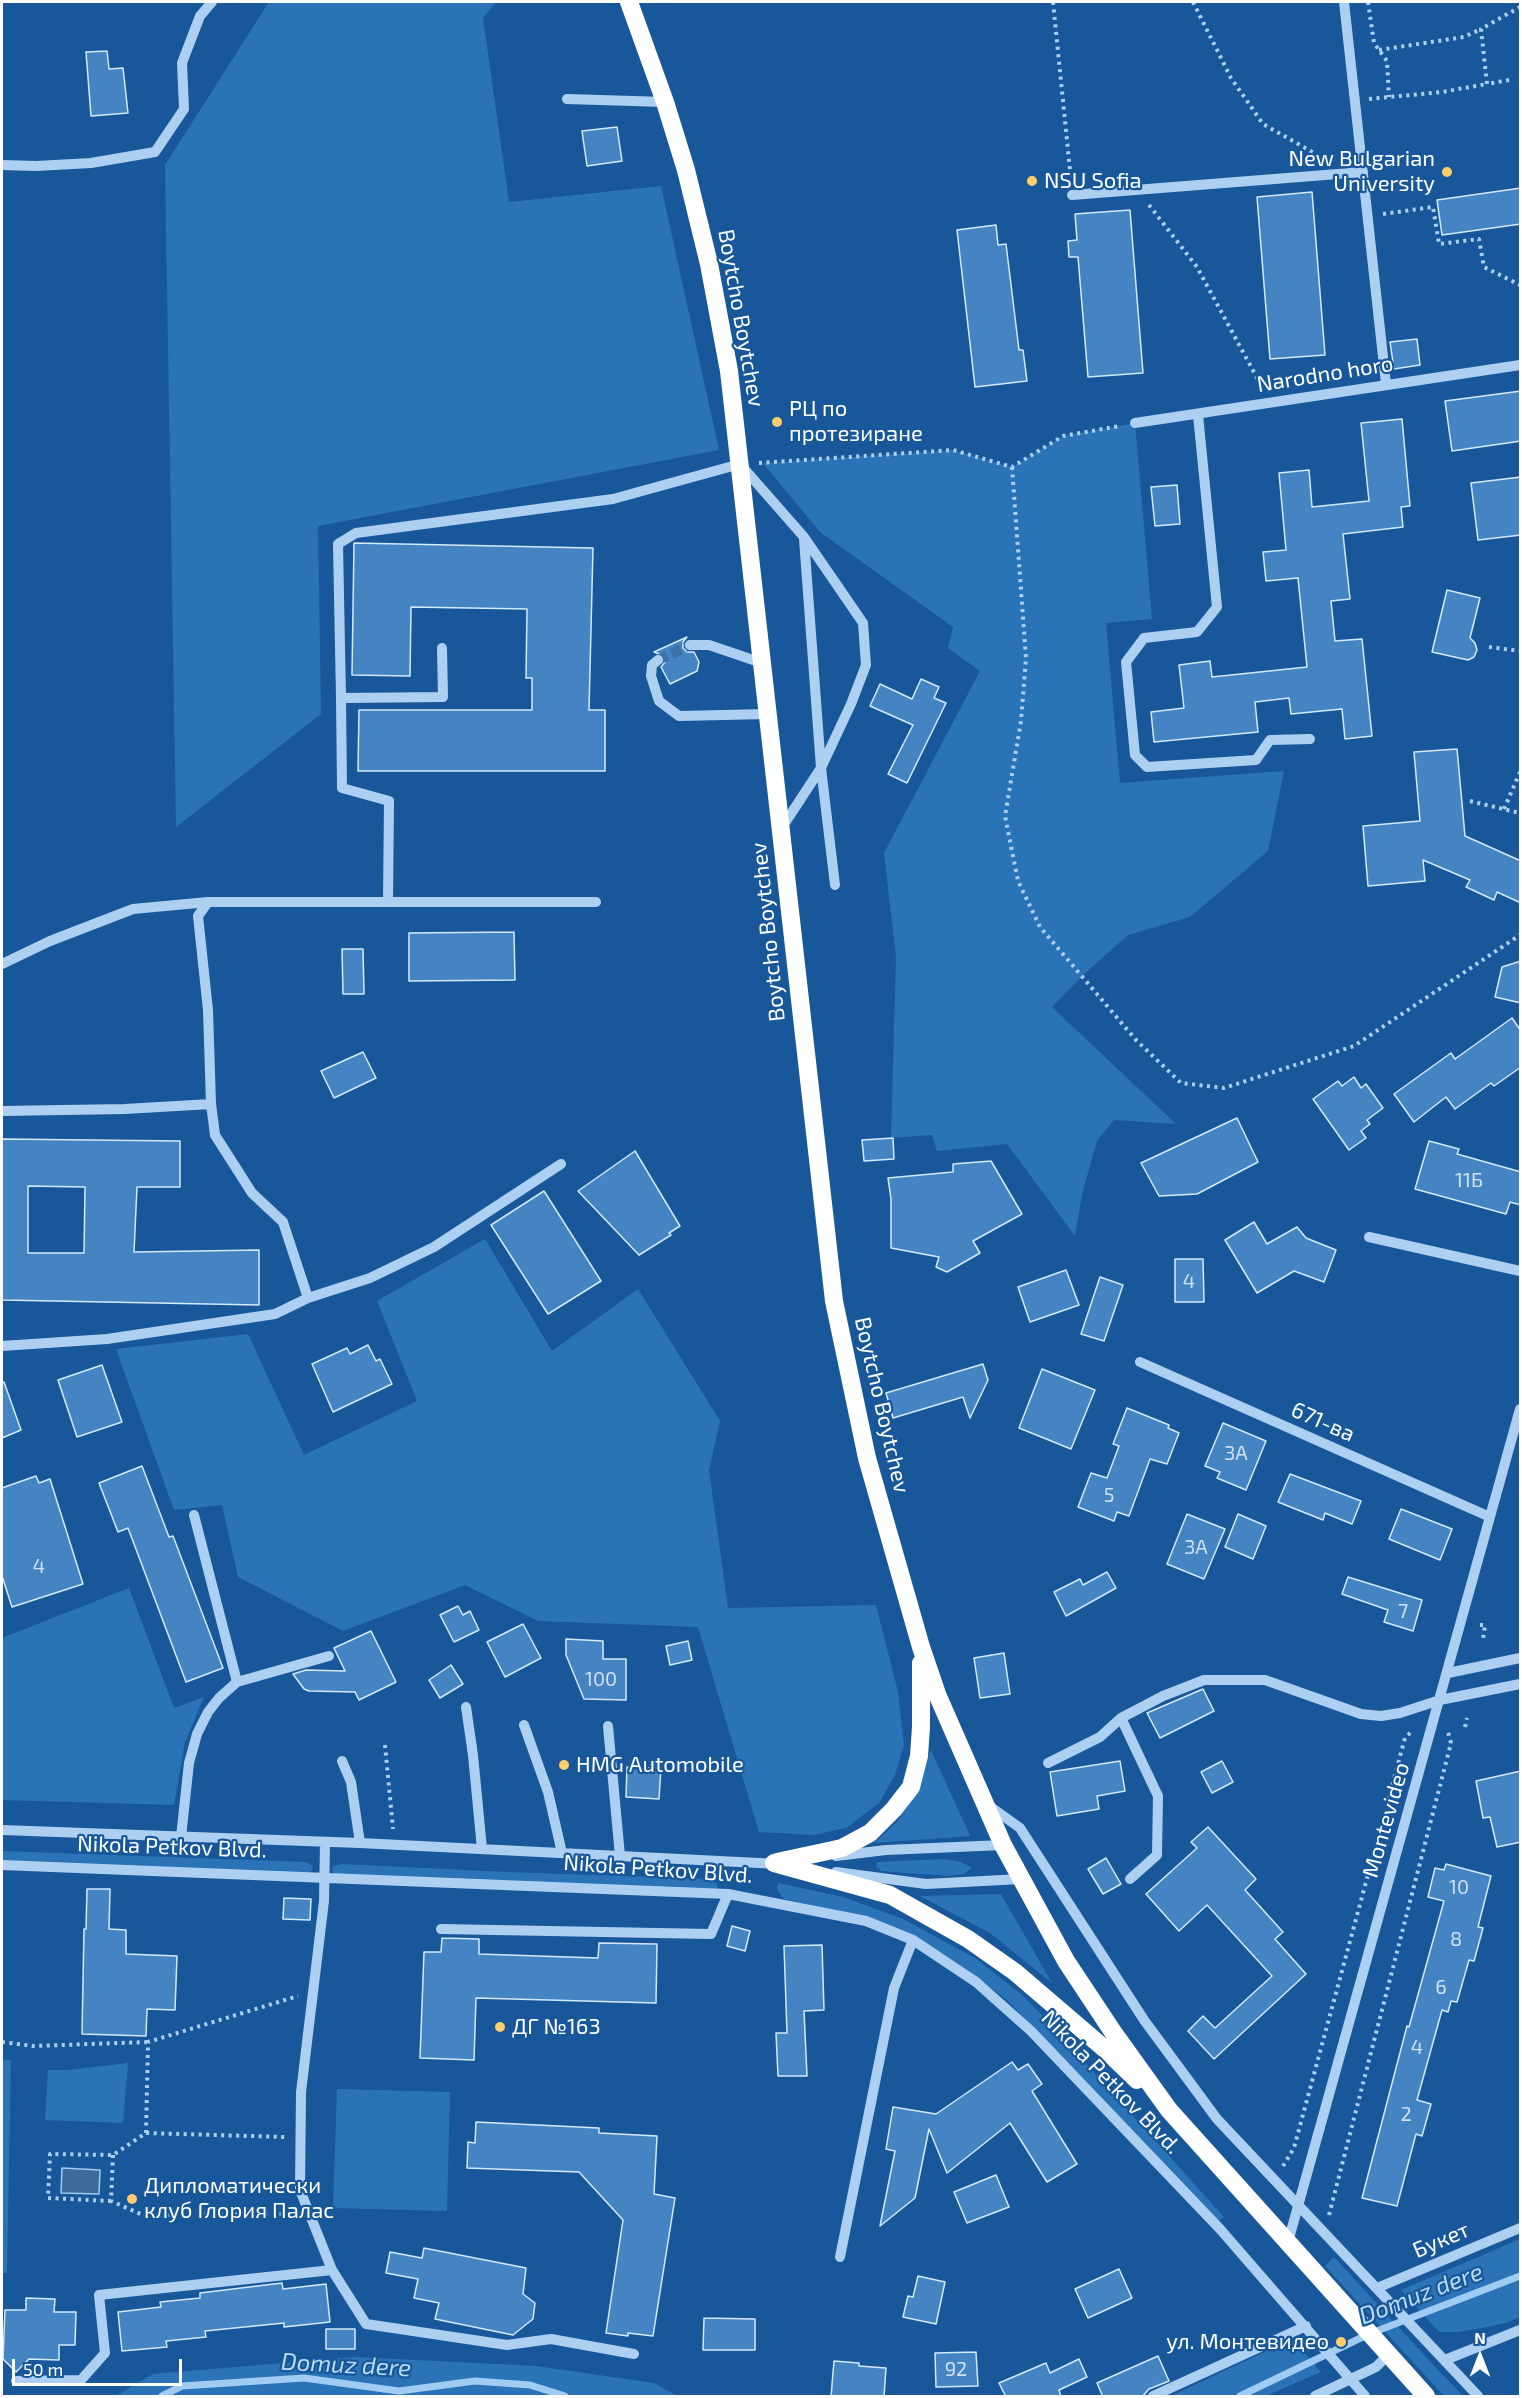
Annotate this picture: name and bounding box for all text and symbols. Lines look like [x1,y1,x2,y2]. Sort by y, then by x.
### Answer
place label: New Bulgarian University [1289,146,1435,198]
marker: New Bulgarian University [1440,165,1454,179]
place label: NSU Sofia [1044,168,1142,194]
marker: NSU Sofia [1025,174,1039,188]
street label: Boytcho Boytchev [712,227,770,409]
street label: Narodno horo [1255,350,1395,398]
place label: РЦ по протезиране [789,396,923,448]
marker: РЦ по протезиране [770,415,784,429]
street label: Boytcho Boytchev [745,841,791,1023]
house number: 11Б [1455,1168,1483,1192]
house number: 4 [1183,1269,1195,1293]
street label: Boytcho Boytchev [849,1314,915,1496]
street label: 671-ва [1287,1396,1359,1448]
house number: 3А [1224,1441,1248,1465]
house number: 5 [1104,1483,1114,1507]
house number: 3А [1184,1535,1208,1559]
house number: 4 [33,1554,45,1578]
house number: 7 [1398,1599,1408,1623]
house number: 100 [585,1667,617,1691]
place label: HMG Automobile [576,1752,744,1778]
marker: HMG Automobile [557,1758,571,1772]
street label: Montevideo [1357,1759,1415,1881]
street label: Nikola Petkov Blvd. [77,1831,267,1863]
street label: Nikola Petkov Blvd. [563,1849,753,1889]
house number: 10 [1449,1875,1469,1899]
house number: 8 [1450,1927,1462,1951]
house number: 6 [1435,1975,1447,1999]
street label: Nikola Petkov Blvd. [1036,2005,1186,2159]
place label: ДГ №163 [512,2014,601,2040]
marker: ДГ №163 [493,2020,507,2034]
house number: 4 [1411,2035,1423,2059]
house number: 2 [1400,2102,1412,2126]
place label: Дипломатически клуб Глория Палас [144,2173,334,2224]
marker: Дипломатически клуб Глория Палас [125,2192,139,2206]
street label: Букет [1409,2216,1473,2264]
water label: Domuz dere [1355,2257,1487,2331]
north arrow [1450,2326,1510,2386]
text: N [1474,2328,1486,2347]
place label: ул. Монтевидео [1166,2329,1329,2355]
marker: ул. Монтевидео [1334,2335,1348,2349]
scale bar [15,2347,184,2385]
water label: Domuz dere [280,2347,412,2383]
house number: 92 [945,2357,967,2381]
text: 50 m [23,2358,63,2380]

